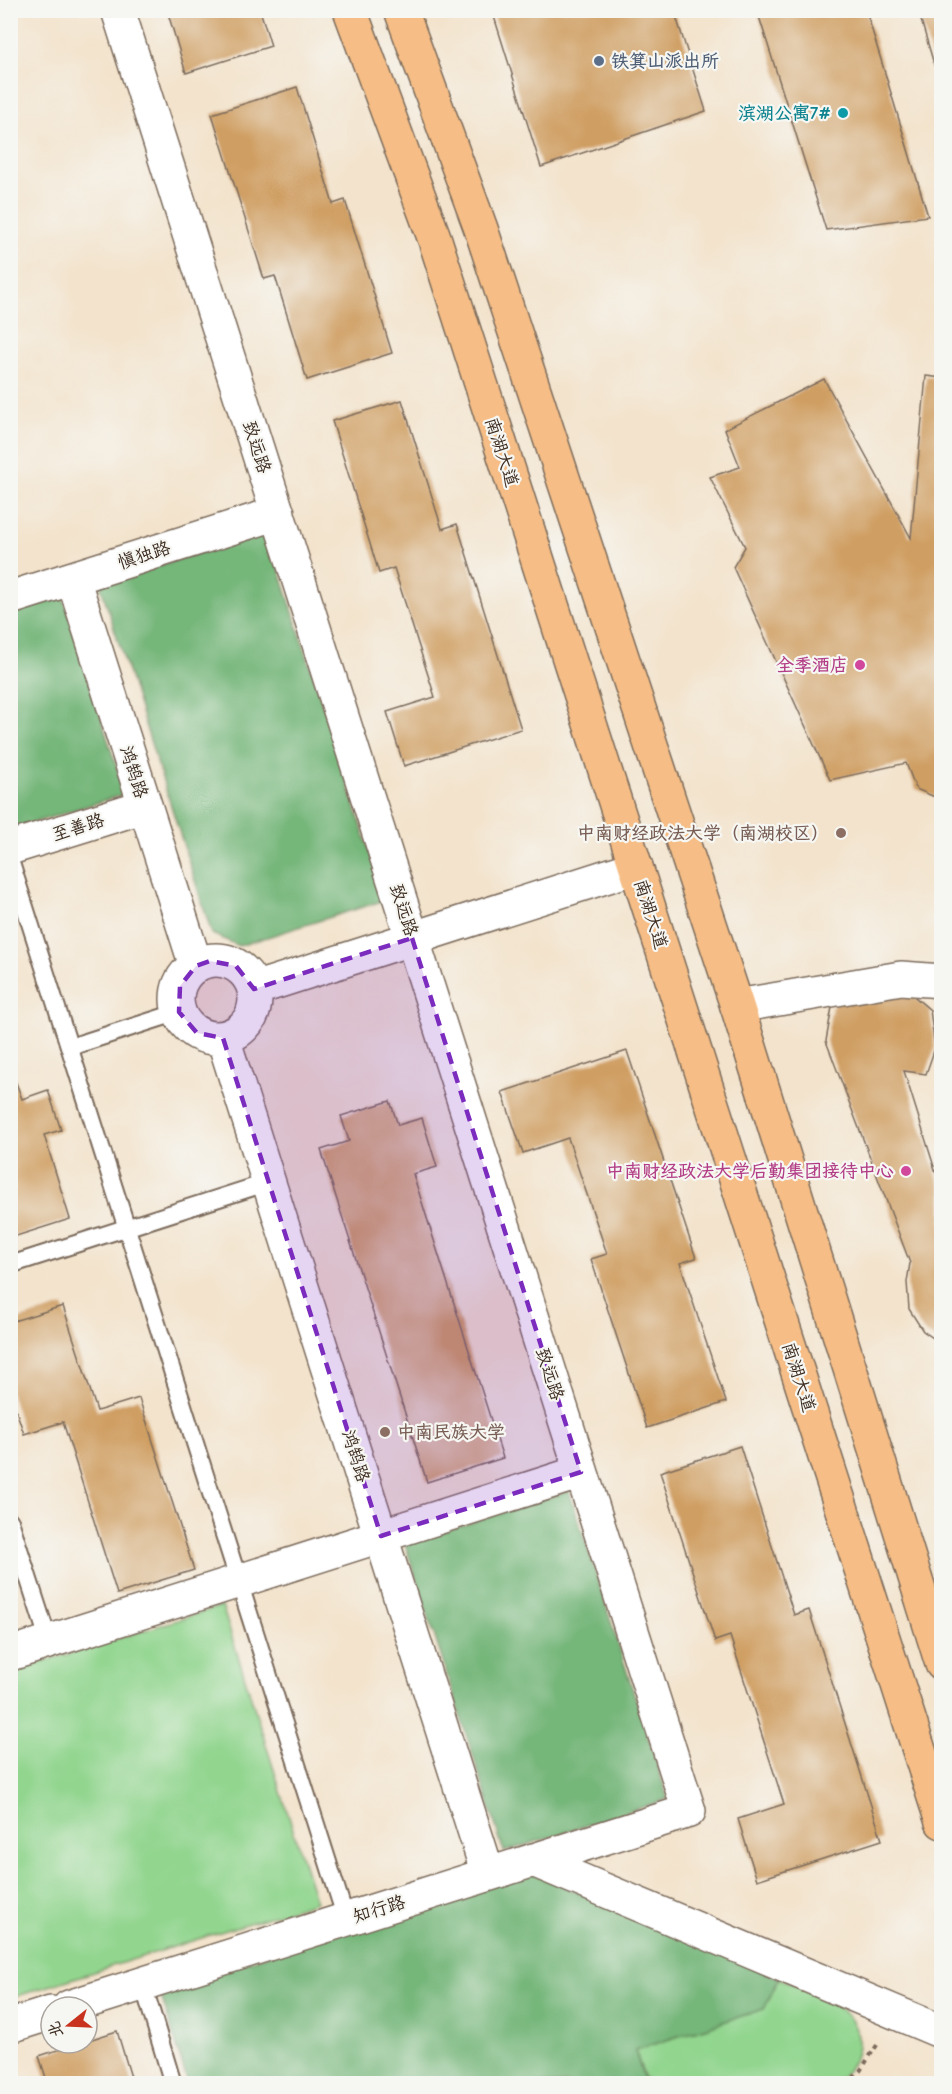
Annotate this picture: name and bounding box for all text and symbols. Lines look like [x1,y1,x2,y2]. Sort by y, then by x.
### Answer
place label: 铁箕山派出所 [611,51,719,72]
marker: 铁箕山派出所 [592,54,606,68]
place label: 滨湖公寓7# [738,103,831,124]
marker: 滨湖公寓7# [836,106,850,120]
street label: 南湖大道 [480,415,523,490]
street label: 致远路 [238,418,275,476]
street label: 慎独路 [115,537,173,574]
place label: 全季酒店 [776,655,848,676]
marker: 全季酒店 [853,658,867,672]
street label: 鸿鹄路 [115,743,152,801]
street label: 至善路 [49,810,107,845]
place label: 中南财经政法大学（南湖校区） [577,823,829,844]
marker: 中南财经政法大学（南湖校区） [834,826,848,840]
street label: 南湖大道 [629,877,672,952]
street label: 致远路 [385,881,422,939]
place label: 中南财经政法大学后勤集团接待中心 [606,1161,894,1182]
marker: 中南财经政法大学后勤集团接待中心 [899,1164,913,1178]
street label: 南湖大道 [777,1340,820,1415]
street label: 致远路 [531,1345,568,1403]
place label: 中南民族大学 [397,1422,505,1443]
marker: 中南民族大学 [378,1425,392,1439]
street label: 鸿鹄路 [337,1427,374,1485]
street label: 知行路 [350,1892,408,1927]
north arrow [39,1995,99,2055]
text: 北 [45,2019,67,2040]

